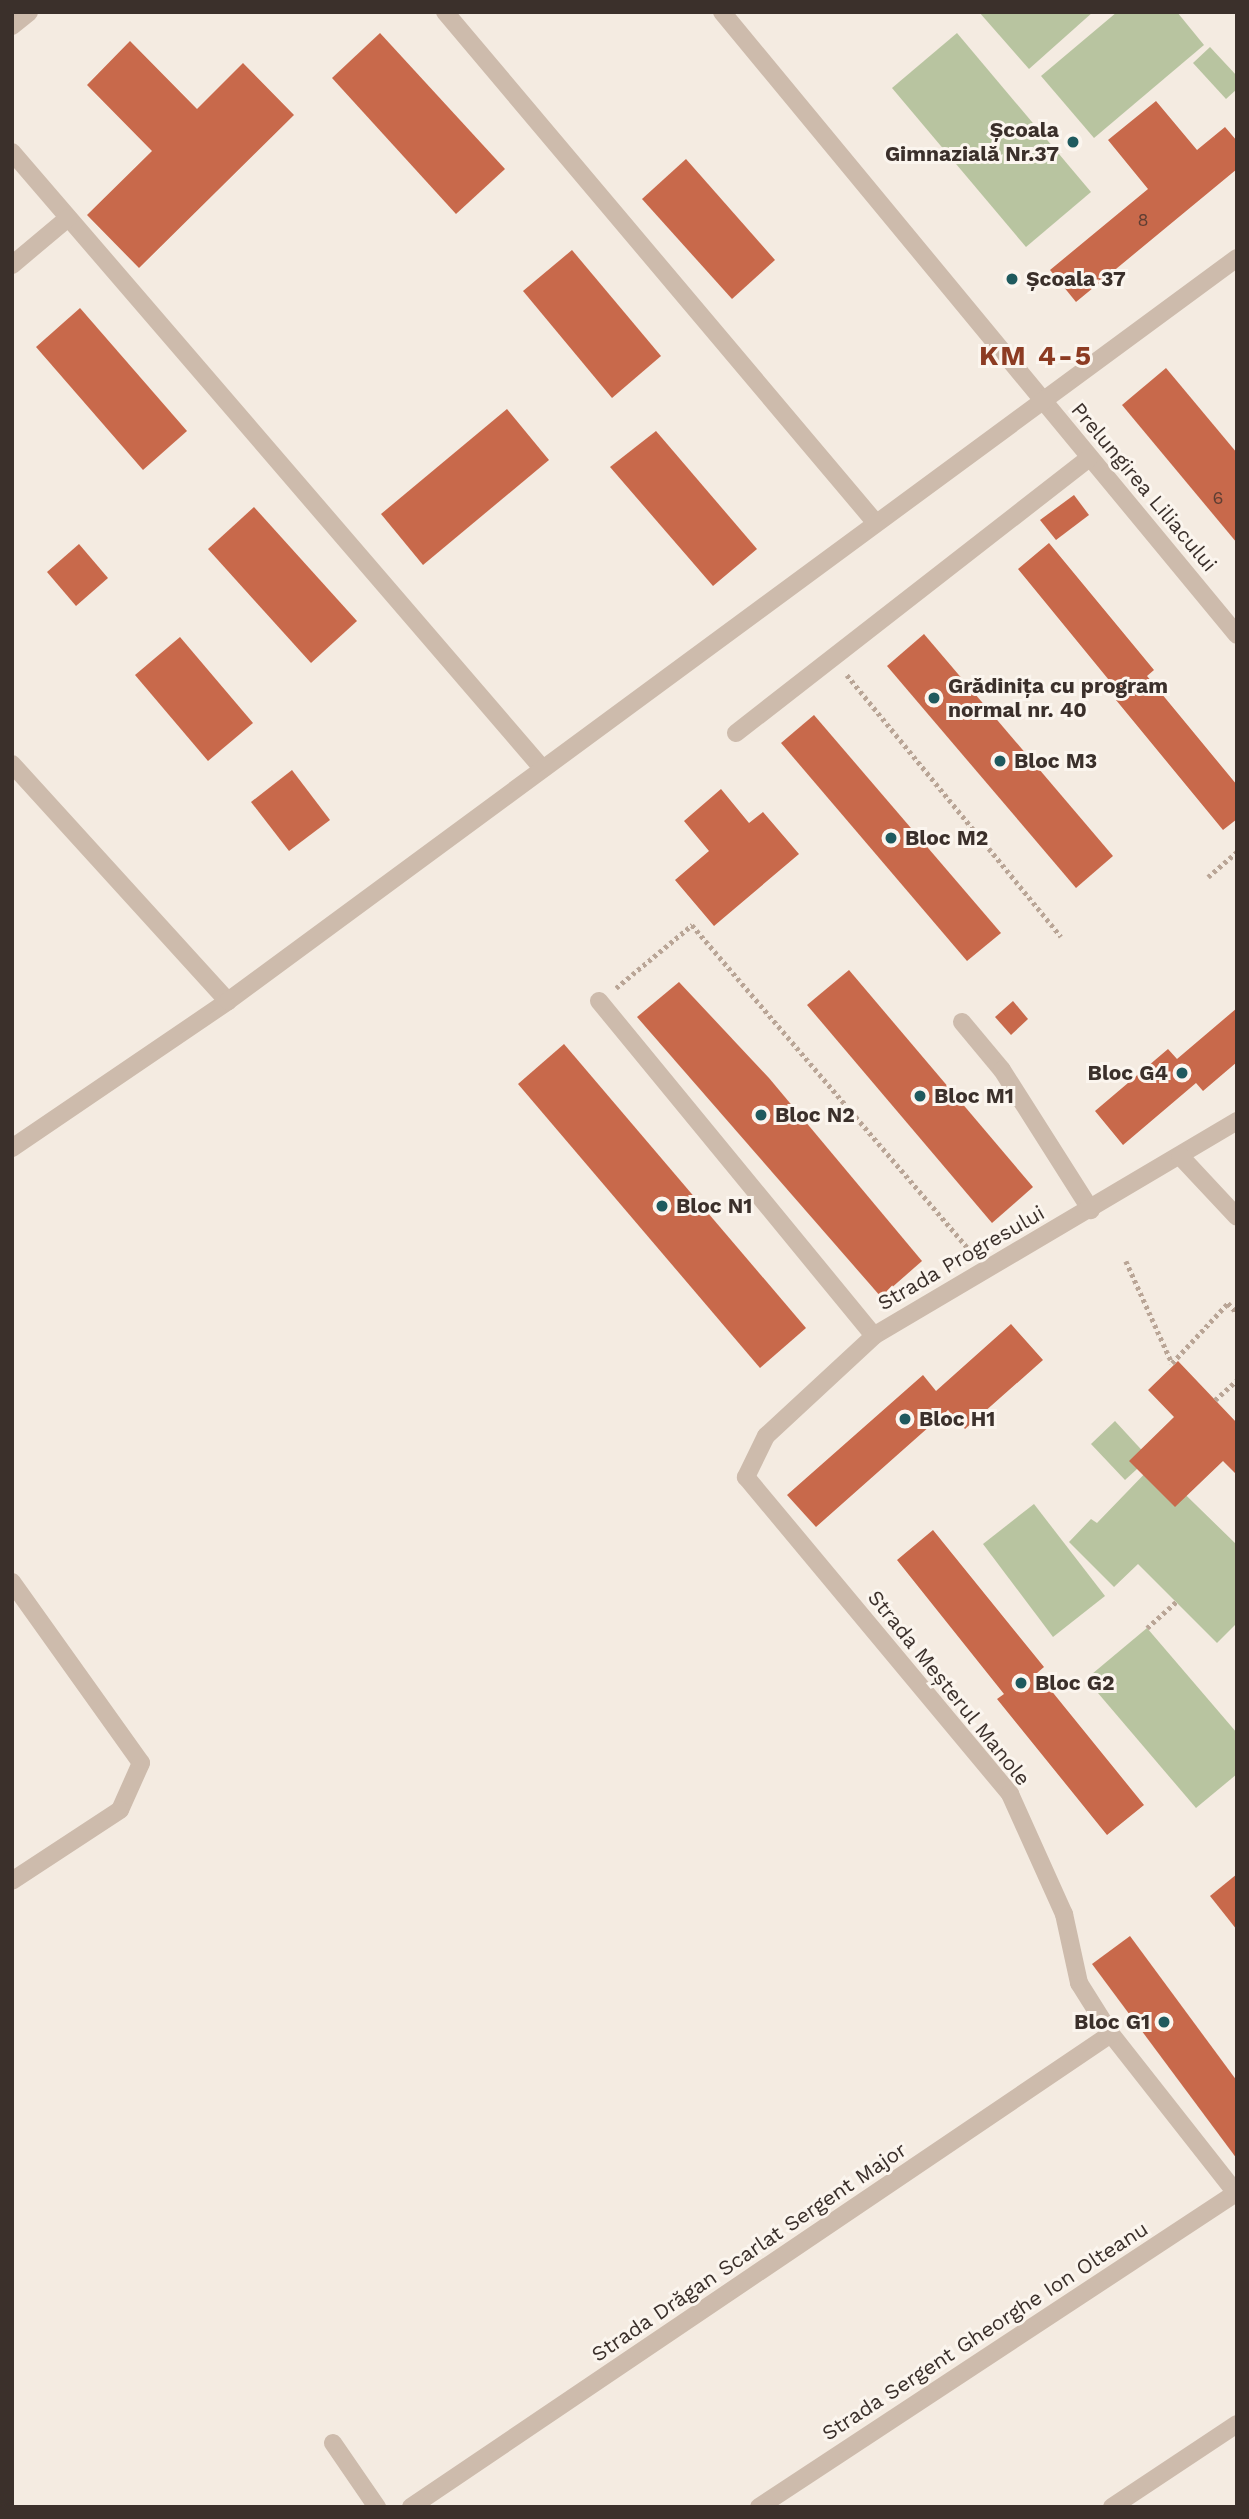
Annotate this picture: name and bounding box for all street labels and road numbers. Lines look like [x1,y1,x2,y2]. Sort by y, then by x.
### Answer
street label: Prelungirea Liliacului [1066,397,1222,577]
street label: Strada Progresului [873,1200,1049,1316]
street label: Strada Meșterul Manole [862,1585,1036,1791]
street label: Strada Drăgan Scarlat Sergent Major [587,2137,911,2367]
street label: Strada Sergent Gheorghe Ion Olteanu [817,2216,1153,2446]

